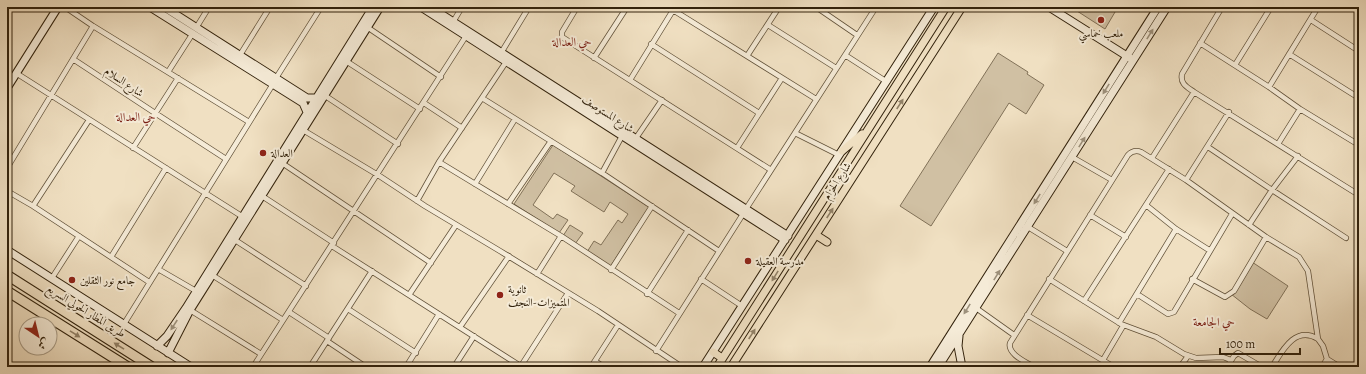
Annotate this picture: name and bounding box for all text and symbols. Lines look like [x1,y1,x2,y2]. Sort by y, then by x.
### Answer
marker: ملعب خماسي [1096,15,1106,25]
place label: ملعب خماسي [1079,26,1123,44]
one-way arrow [1147,28,1154,40]
district label: حي العدالة [551,34,592,52]
street label: شارع السلام [100,63,147,102]
one-way arrow [1102,84,1110,95]
street label: شارع المستوصف [578,92,637,138]
one-way arrow [896,99,904,109]
district label: حي العدالة [115,109,156,127]
one-way arrow [1078,137,1086,147]
place label: العدالة [270,146,293,161]
marker: العدالة [258,148,268,158]
street label: شارع الحزام [819,159,856,204]
one-way arrow [1033,193,1040,205]
one-way arrow [826,208,834,218]
place label: مدرسة العقيلة [755,254,804,269]
marker: مدرسة العقيلة [743,256,753,266]
one-way arrow [771,270,778,282]
one-way arrow [993,270,1001,280]
place label: جامع نور الثقلين [80,273,136,290]
marker: جامع نور الثقلين [67,275,77,285]
street label: طريق المطار الحولي السريع [43,281,128,343]
place label: ثانوية المتميزات-النجف [508,282,570,310]
marker: ثانوية المتميزات-النجف [495,290,505,300]
one-way arrow [963,304,971,314]
district label: حي الجامعة [1193,314,1235,332]
north arrow [18,316,58,356]
one-way arrow [171,319,178,331]
one-way arrow [748,329,756,339]
one-way arrow [70,330,81,338]
scale bar [1220,330,1300,356]
text: ش [35,335,52,353]
text: 100 m [1226,336,1255,352]
one-way arrow [114,342,125,350]

